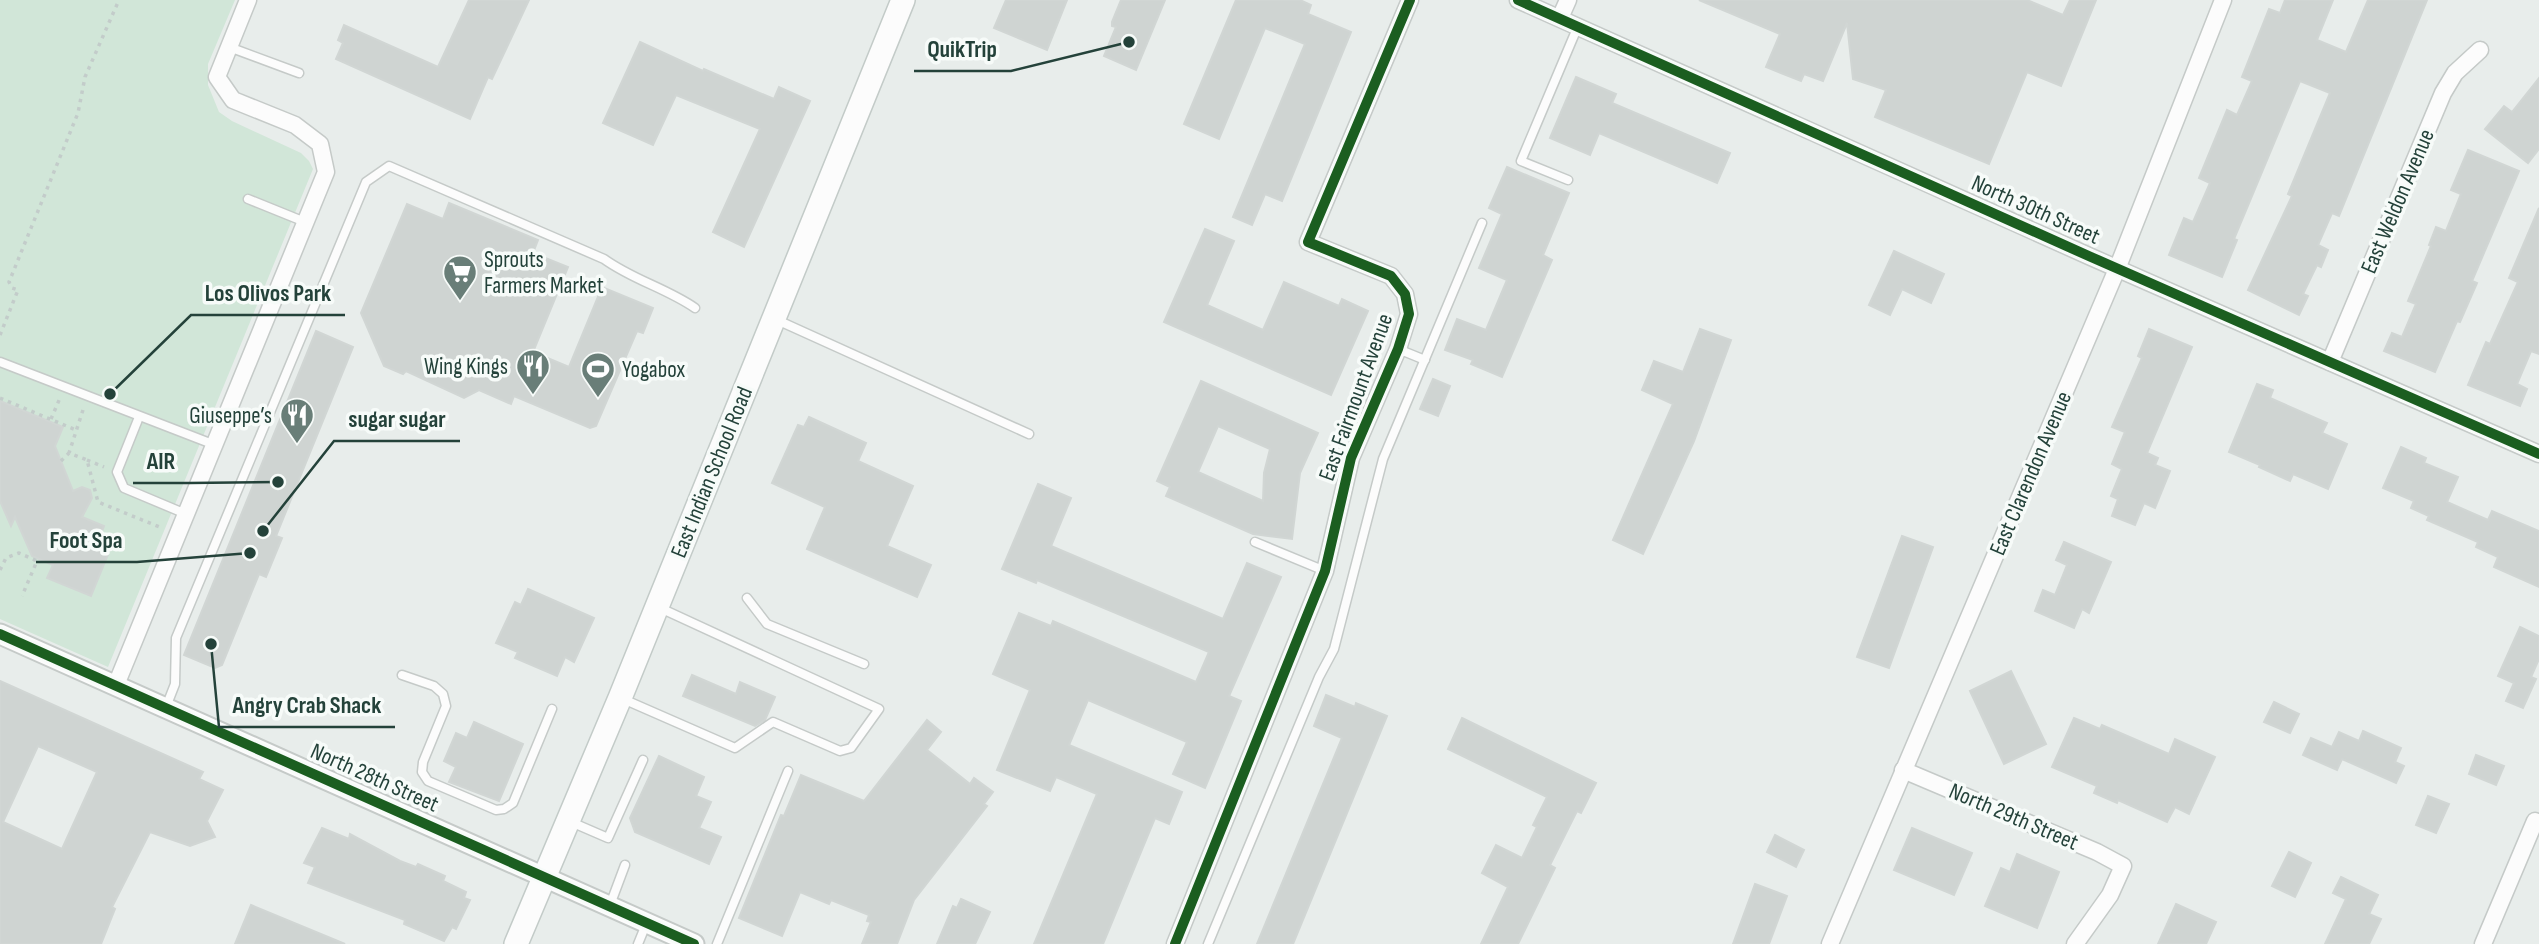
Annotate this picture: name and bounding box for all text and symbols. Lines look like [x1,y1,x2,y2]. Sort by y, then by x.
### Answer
callout: QuikTrip [914,26,1011,71]
text: QuikTrip [927,35,997,64]
street label: East Weldon Avenue [2355,125,2441,278]
street label: North 30th Street [1967,169,2104,251]
place label: Sprouts Farmers Market [484,246,604,300]
supermarket icon: Sprouts Farmers Market [441,253,479,302]
callout: Los Olivos Park [191,270,345,315]
text: Los Olivos Park [205,279,331,308]
street label: East Fairmount Avenue [1313,310,1399,485]
restaurant icon: Wing Kings [514,347,552,396]
sports icon: Yogabox [579,350,617,399]
place label: Wing Kings [424,353,508,381]
place label: Yogabox [622,356,686,384]
street label: East Indian School Road [665,383,759,562]
street label: East Clarendon Avenue [1984,387,2078,560]
restaurant icon: Giuseppe’s [278,396,316,445]
callout: sugar sugar [334,396,460,441]
place label: Giuseppe’s [189,402,272,430]
text: sugar sugar [348,405,446,434]
callout: AIR [133,438,189,483]
text: AIR [146,447,175,476]
callout: Foot Spa [36,517,137,562]
text: Foot Spa [49,526,123,555]
callout: Angry Crab Shack [219,682,395,727]
text: Angry Crab Shack [232,691,381,720]
street label: North 28th Street [306,737,443,819]
street label: North 29th Street [1945,777,2082,857]

